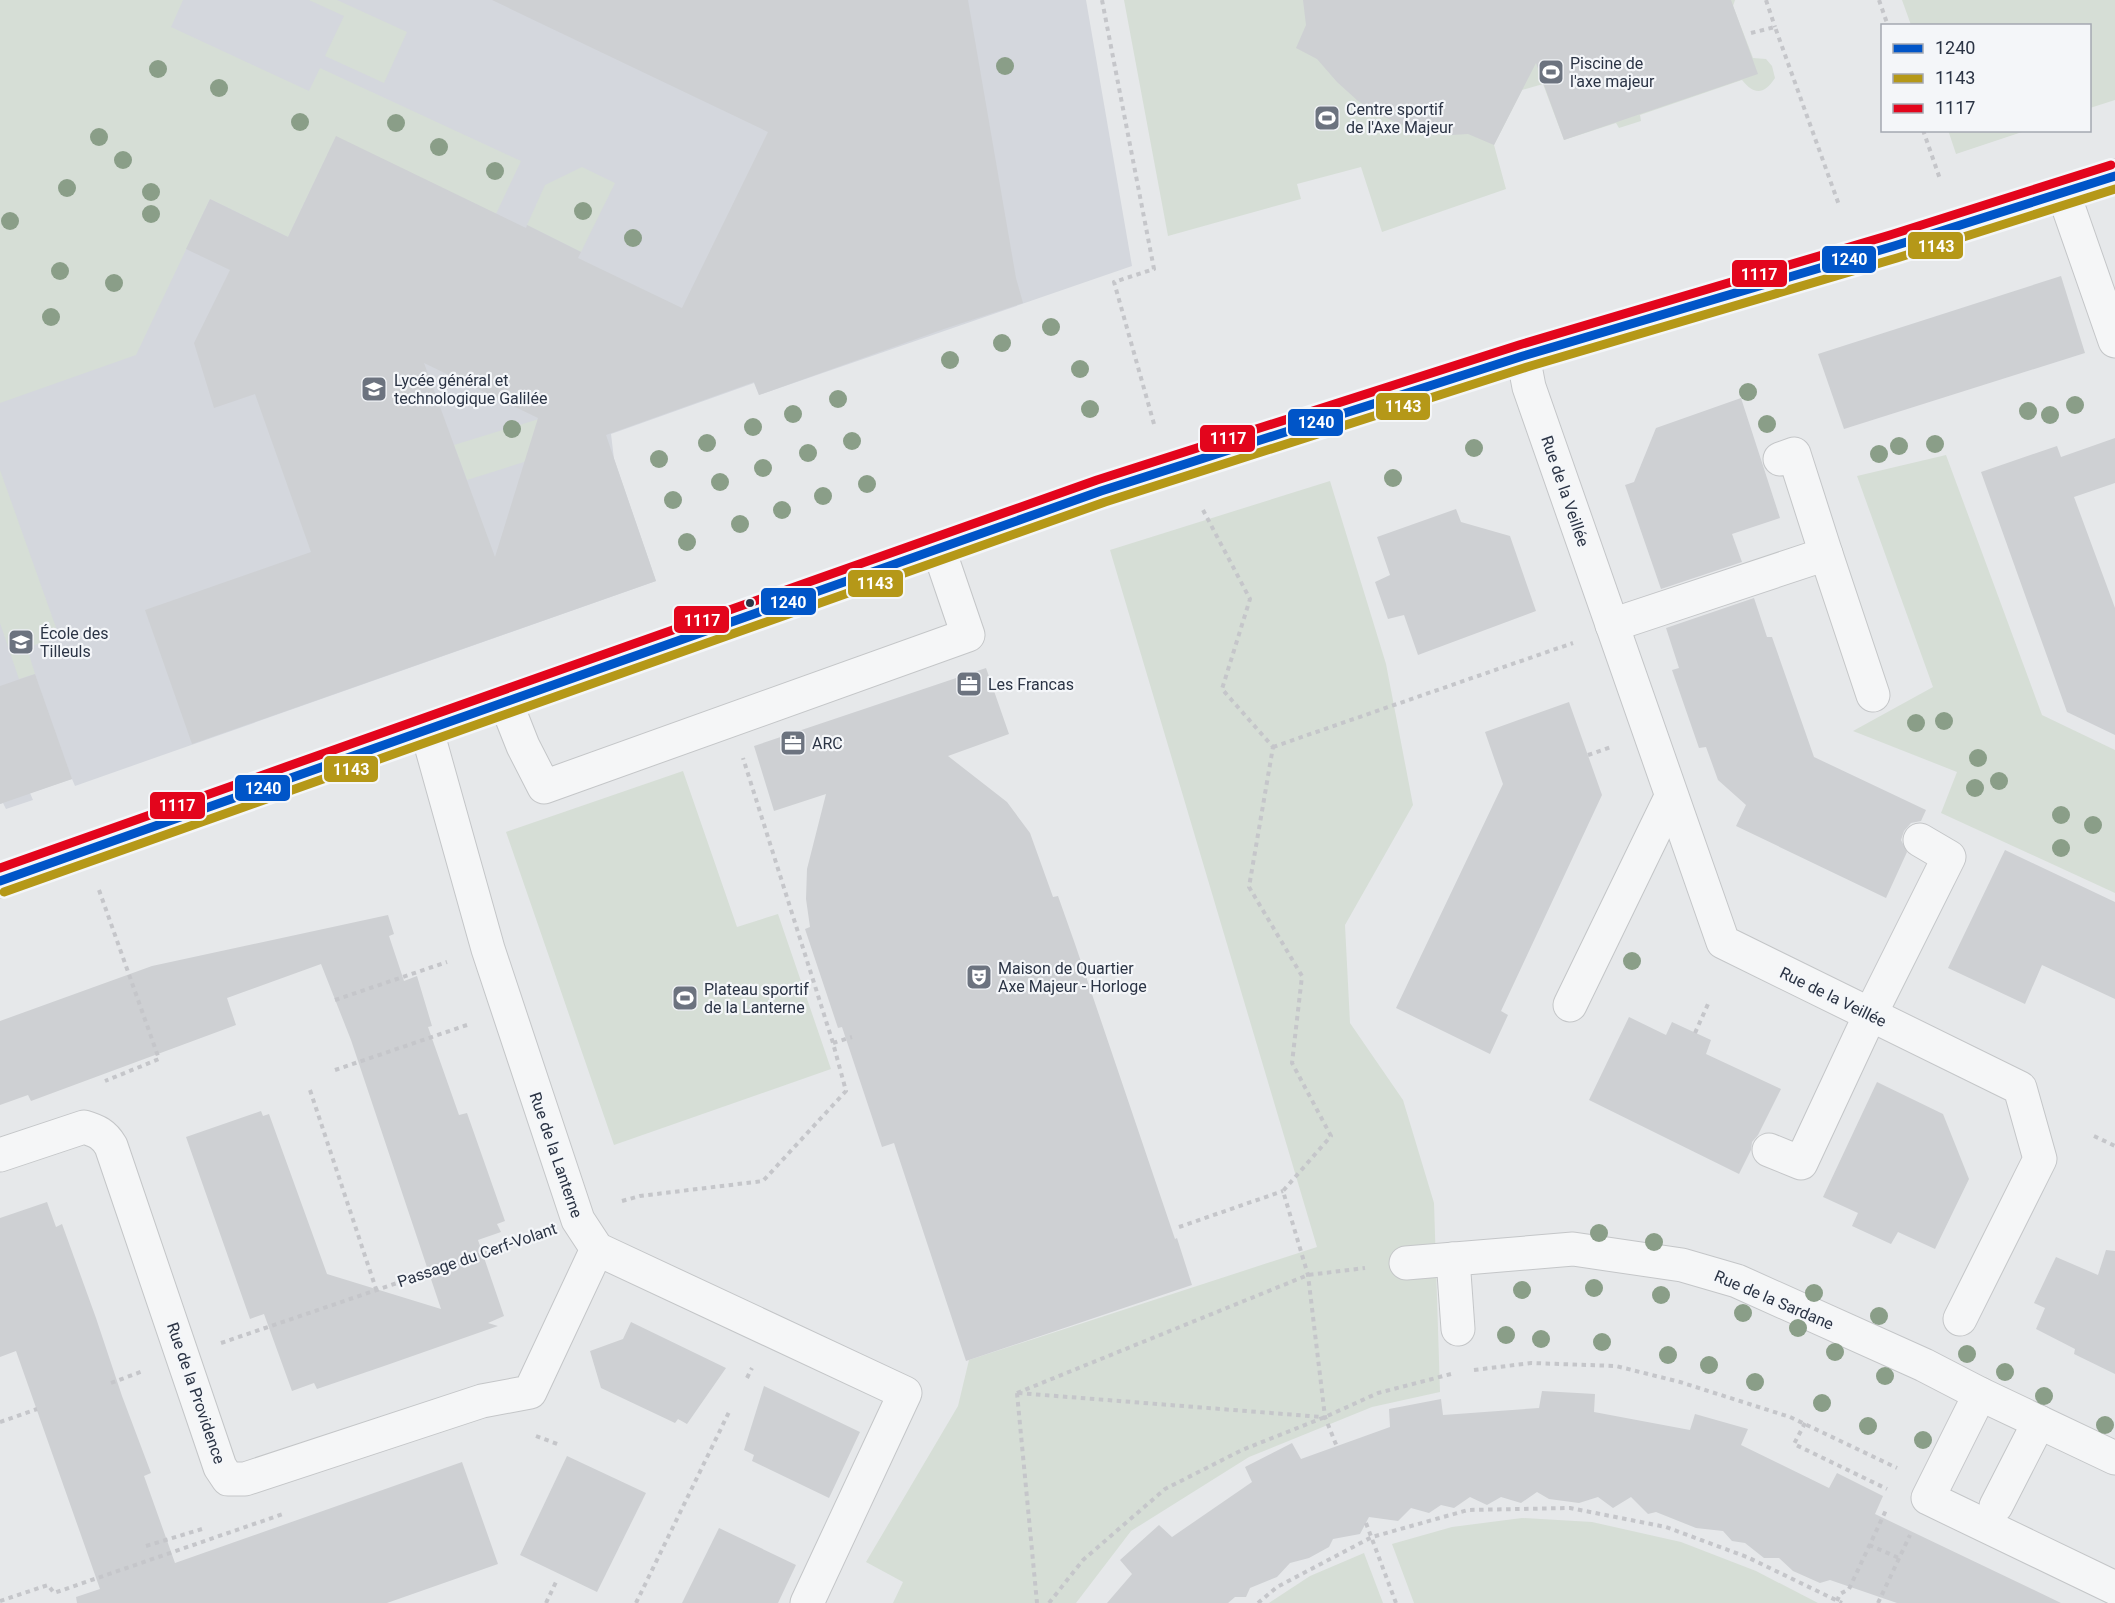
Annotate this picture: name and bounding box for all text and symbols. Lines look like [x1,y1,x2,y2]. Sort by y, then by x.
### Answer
legend [1881,24,2091,132]
text: 1240 [1935,37,1975,58]
place label: Piscine de l'axe majeur [1570,54,1655,91]
sports icon: Piscine de l'axe majeur [1536,57,1566,87]
text: 1143 [1935,67,1975,88]
text: 1117 [1935,97,1975,118]
place label: Centre sportif de l'Axe Majeur [1346,100,1454,137]
sports icon: Centre sportif de l'Axe Majeur [1312,103,1342,133]
line badge: 1143 [1907,231,1964,260]
text: 1143 [1918,237,1954,256]
line badge: 1240 [1821,245,1877,274]
text: 1240 [1831,250,1867,269]
line badge: 1117 [1731,259,1788,288]
text: 1117 [1741,265,1777,284]
place label: Lycée général et technologique Galilée [394,371,547,408]
school or university icon: Lycée général et technologique Galilée [359,374,389,404]
line badge: 1143 [1375,392,1431,421]
text: 1143 [1385,397,1421,416]
line badge: 1240 [1287,408,1344,437]
text: 1240 [1298,413,1334,432]
line badge: 1117 [1199,424,1256,453]
text: 1117 [1210,429,1246,448]
street label: Rue de la Veillée [1537,433,1593,549]
line badge: 1143 [847,569,904,598]
text: 1143 [857,574,893,593]
line badge: 1240 [760,587,817,616]
text: 1240 [770,593,806,612]
unlabelled marker [744,597,756,609]
line badge: 1117 [673,605,730,634]
text: 1117 [684,611,720,630]
place label: École des Tilleuls [40,624,109,661]
school or university icon: École des Tilleuls [6,627,36,657]
office icon: Les Francas [954,669,984,699]
place label: Les Francas [988,675,1074,694]
office icon: ARC [778,728,808,758]
place label: ARC [812,734,843,753]
line badge: 1143 [323,755,379,783]
text: 1143 [333,760,369,779]
line badge: 1240 [234,774,291,802]
text: 1240 [245,779,281,798]
line badge: 1117 [149,791,206,820]
text: 1117 [159,796,195,815]
place label: Maison de Quartier Axe Majeur - Horloge [998,959,1147,996]
theatre icon: Maison de Quartier Axe Majeur - Horloge [964,962,994,992]
street label: Rue de la Veillée [1777,963,1889,1031]
place label: Plateau sportif de la Lanterne [704,980,809,1017]
sports icon: Plateau sportif de la Lanterne [670,983,700,1013]
street label: Rue de la Lanterne [526,1090,586,1220]
street label: Passage du Cerf-Volant [395,1219,559,1291]
street label: Rue de la Sardane [1712,1266,1836,1334]
street label: Rue de la Providence [163,1320,229,1466]

